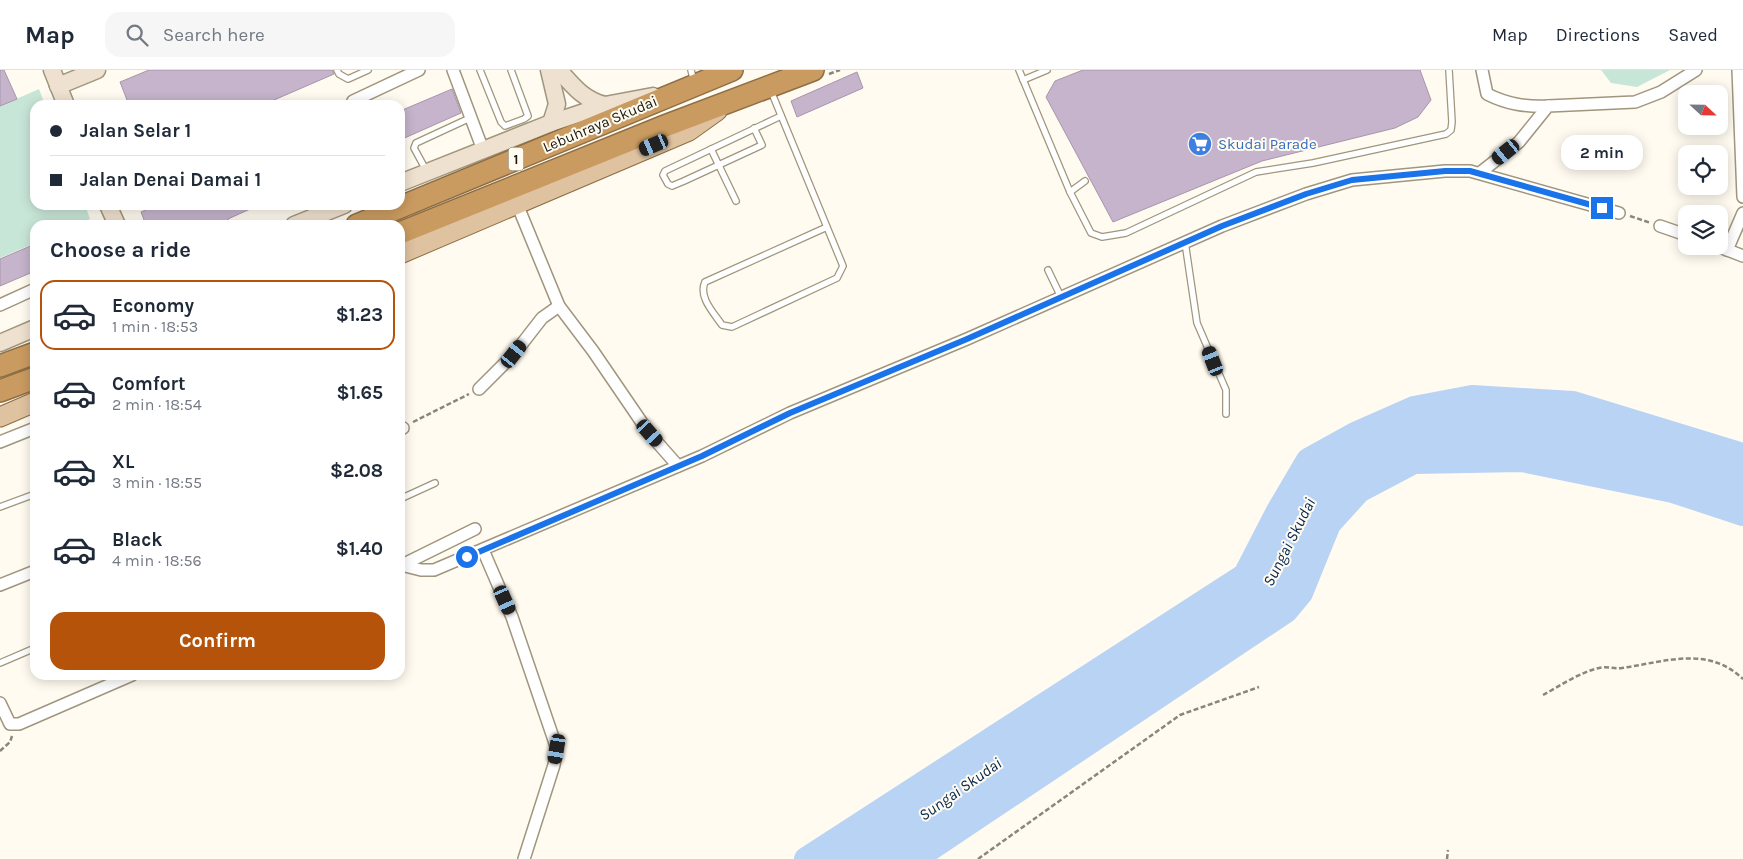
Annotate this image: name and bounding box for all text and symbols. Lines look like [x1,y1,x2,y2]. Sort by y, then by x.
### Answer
search box [105,12,455,57]
text: Map [25,21,75,49]
icon: search [123,21,151,49]
text: Search here [163,24,265,46]
text: Map [1492,24,1528,46]
text: Directions [1556,24,1640,46]
text: Saved [1668,24,1718,46]
north arrow [1678,85,1728,135]
map controls [1678,85,1728,255]
street label: Lebuhraya Skudai [540,92,660,156]
text: Jalan Selar 1 [80,120,191,142]
supermarket icon: Skudai Parade [1187,131,1213,157]
car [637,132,670,158]
place label: Skudai Parade [1218,135,1317,153]
callout: 2 min [1561,136,1643,170]
car [1489,137,1522,167]
text: 2 min [1580,143,1624,162]
button: locate [1678,145,1728,195]
road number: 1 [508,148,524,170]
text: Jalan Denai Damai 1 [80,169,261,191]
route end [1591,197,1613,219]
button: layers [1678,205,1728,255]
text: Choose a ride [50,237,191,263]
icon: car [52,293,97,338]
text: Economy [112,295,194,317]
text: $1.23 [336,304,383,326]
text: 1 min · 18:53 [112,317,198,336]
car [498,338,529,370]
car [1200,344,1225,378]
icon: car [52,371,97,416]
text: Comfort [112,373,186,395]
text: $1.65 [336,382,383,404]
text: 2 min · 18:54 [112,395,202,414]
car [634,417,665,449]
icon: car [52,449,97,494]
text: XL [112,451,134,473]
text: $2.08 [330,460,383,482]
text: 3 min · 18:55 [112,473,202,492]
water label: Sungai Skudai [1259,495,1319,589]
icon: car [52,527,97,572]
text: Black [112,529,163,551]
text: $1.40 [336,538,383,560]
route start [456,546,478,568]
text: 4 min · 18:56 [112,551,202,570]
car [492,583,517,617]
button: Confirm [50,612,385,670]
car [547,733,566,765]
water label: Sungai Skudai [915,754,1005,824]

